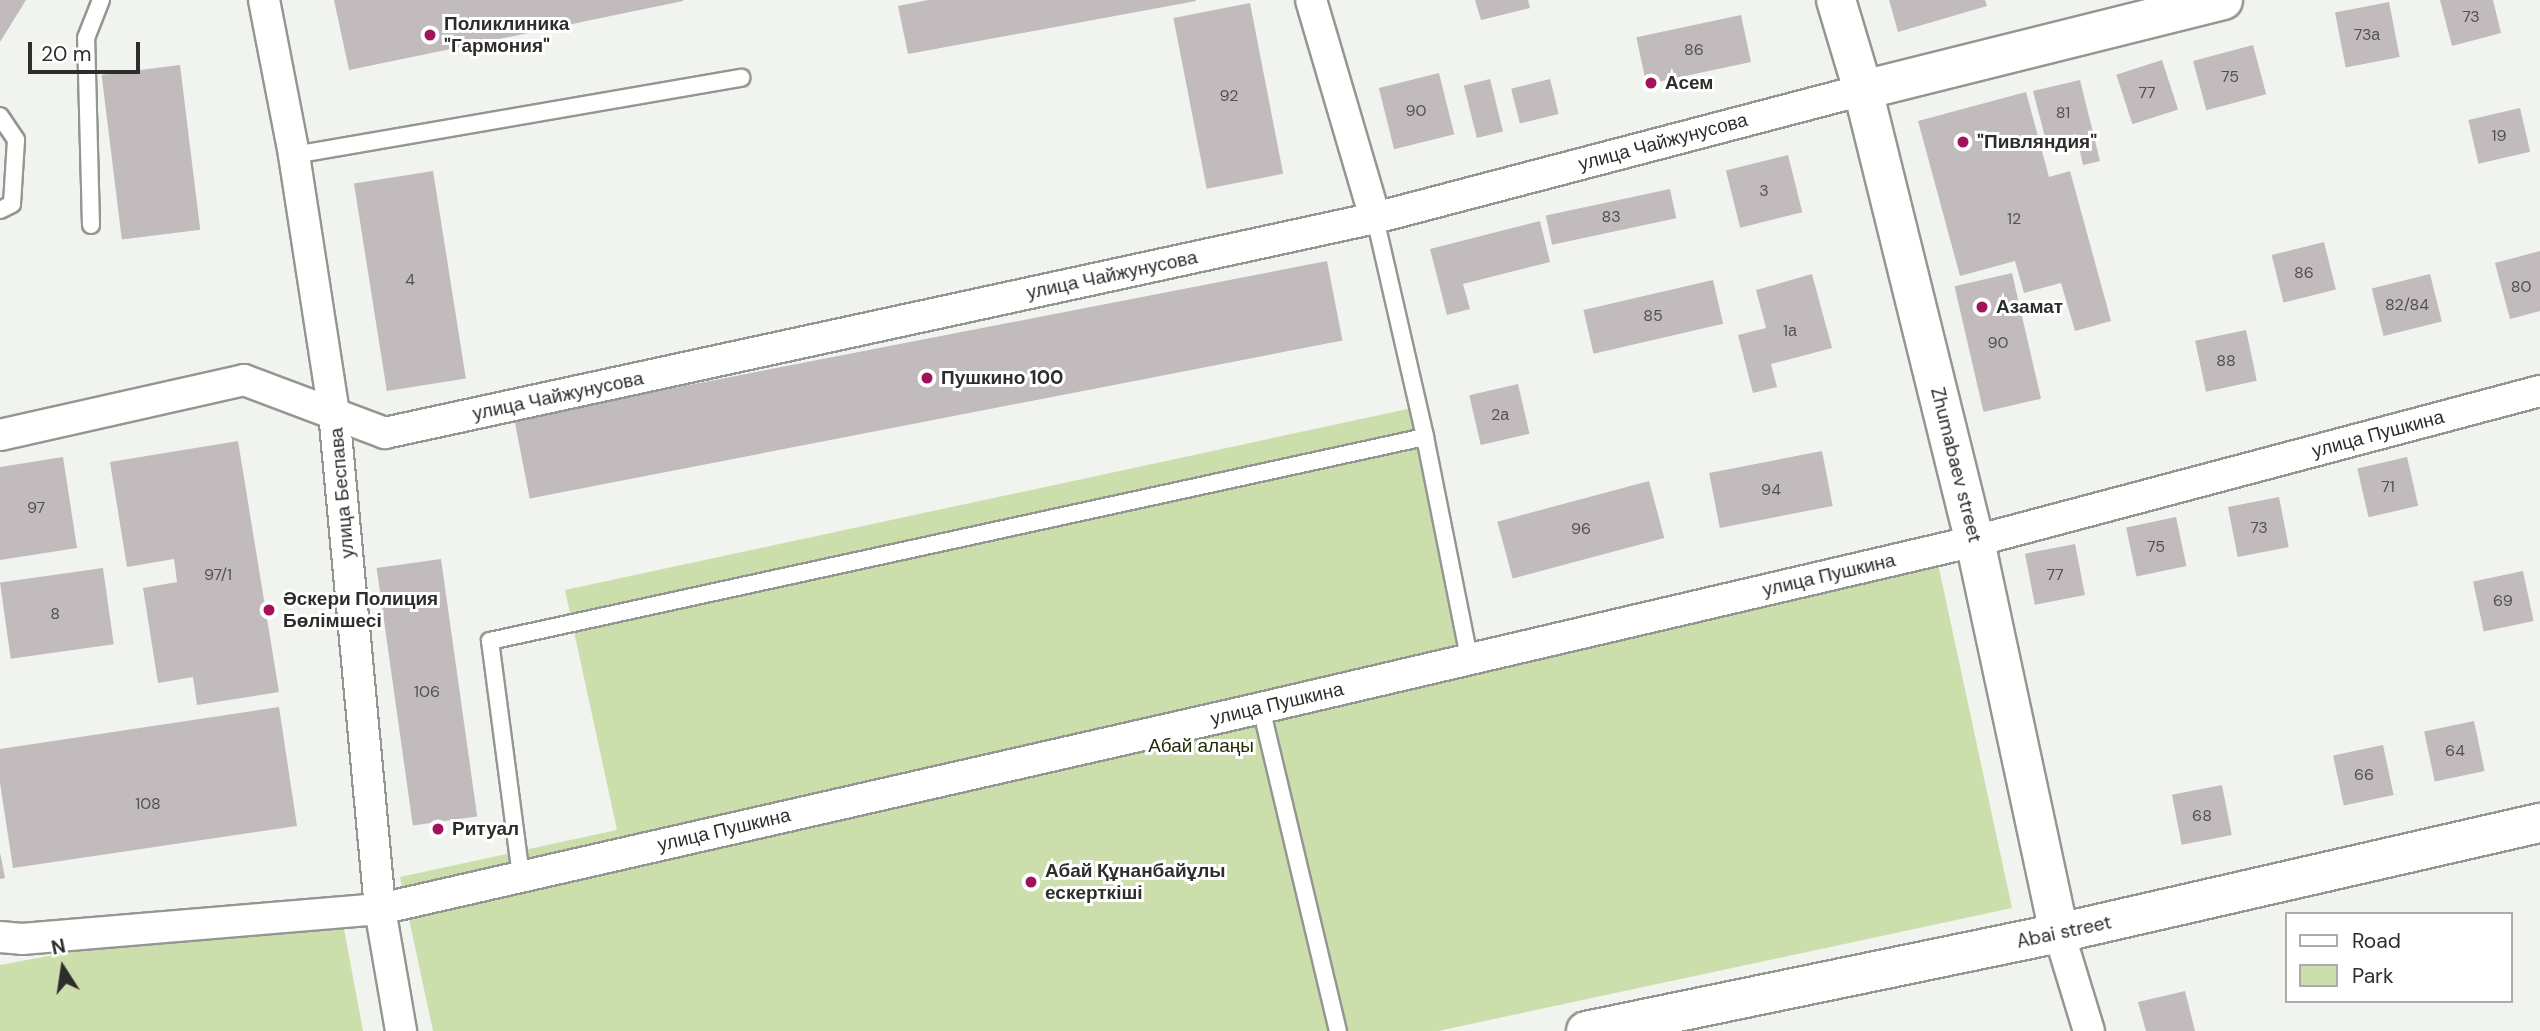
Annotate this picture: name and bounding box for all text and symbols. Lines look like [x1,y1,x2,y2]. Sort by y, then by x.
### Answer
house number: 73 [2462,7,2480,27]
place label: Поликлиника "Гармония" [444,13,569,57]
house number: 73а [2354,25,2380,45]
marker: Поликлиника "Гармония" [422,27,438,43]
scale bar [32,28,144,72]
text: 20 m [41,40,92,68]
house number: 86 [1684,40,1704,60]
house number: 75 [2221,67,2239,87]
place label: Асем [1665,72,1713,94]
marker: Асем [1643,75,1659,91]
house number: 77 [2138,83,2156,103]
house number: 92 [1220,86,1238,106]
house number: 90 [1406,101,1426,121]
house number: 81 [2056,103,2070,123]
street label: улица Чайжунусова [1576,108,1750,176]
house number: 19 [2491,126,2507,146]
place label: "Пивляндия" [1977,131,2097,153]
marker: "Пивляндия" [1955,134,1971,150]
house number: 3 [1759,181,1769,201]
house number: 83 [1601,207,1621,227]
house number: 12 [2007,209,2021,229]
street label: улица Чайжунусова [1025,246,1199,304]
house number: 86 [2294,263,2314,283]
house number: 4 [405,270,415,290]
house number: 80 [2511,277,2531,297]
house number: 82/84 [2385,295,2429,315]
place label: Азамат [1996,296,2063,318]
marker: Азамат [1974,299,1990,315]
house number: 85 [1643,306,1663,326]
house number: 1а [1783,321,1797,341]
house number: 90 [1988,333,2008,353]
house number: 88 [2216,351,2236,371]
street label: улица Чайжунусова [471,367,645,425]
place label: Пушкино 100 [941,367,1063,389]
marker: Пушкино 100 [919,370,935,386]
street label: Zhumabaev street [1926,385,1986,545]
house number: 2а [1491,405,1509,425]
street label: улица Пушкина [2310,405,2446,463]
street label: улица Беспава [325,427,359,559]
house number: 71 [2381,477,2395,497]
house number: 94 [1761,480,1781,500]
house number: 97 [27,498,45,518]
house number: 73 [2250,518,2268,538]
house number: 96 [1571,519,1591,539]
house number: 75 [2147,537,2165,557]
street label: улица Пушкина [1760,549,1898,601]
house number: 97/1 [204,565,232,585]
house number: 77 [2046,565,2064,585]
place label: Әскери Полиция Бөлімшесі [283,588,438,632]
house number: 69 [2493,591,2513,611]
marker: Әскери Полиция Бөлімшесі [261,602,277,618]
house number: 8 [50,604,60,624]
street label: улица Пушкина [1208,678,1346,730]
house number: 106 [414,682,440,702]
park label: Абай алаңы [1148,735,1254,757]
house number: 64 [2445,741,2465,761]
house number: 66 [2354,765,2374,785]
house number: 108 [135,794,161,814]
street label: улица Пушкина [655,804,793,856]
house number: 68 [2192,806,2212,826]
place label: Ритуал [452,818,519,840]
marker: Ритуал [430,821,446,837]
place label: Абай Құнанбайұлы ескерткіші [1045,860,1225,904]
marker: Абай Құнанбайұлы ескерткіші [1023,874,1039,890]
street label: Abai street [2014,911,2114,953]
legend [2284,912,2512,1003]
text: Road [2352,927,2401,955]
north arrow [28,933,98,1003]
text: N [49,933,68,961]
text: Park [2352,962,2393,990]

